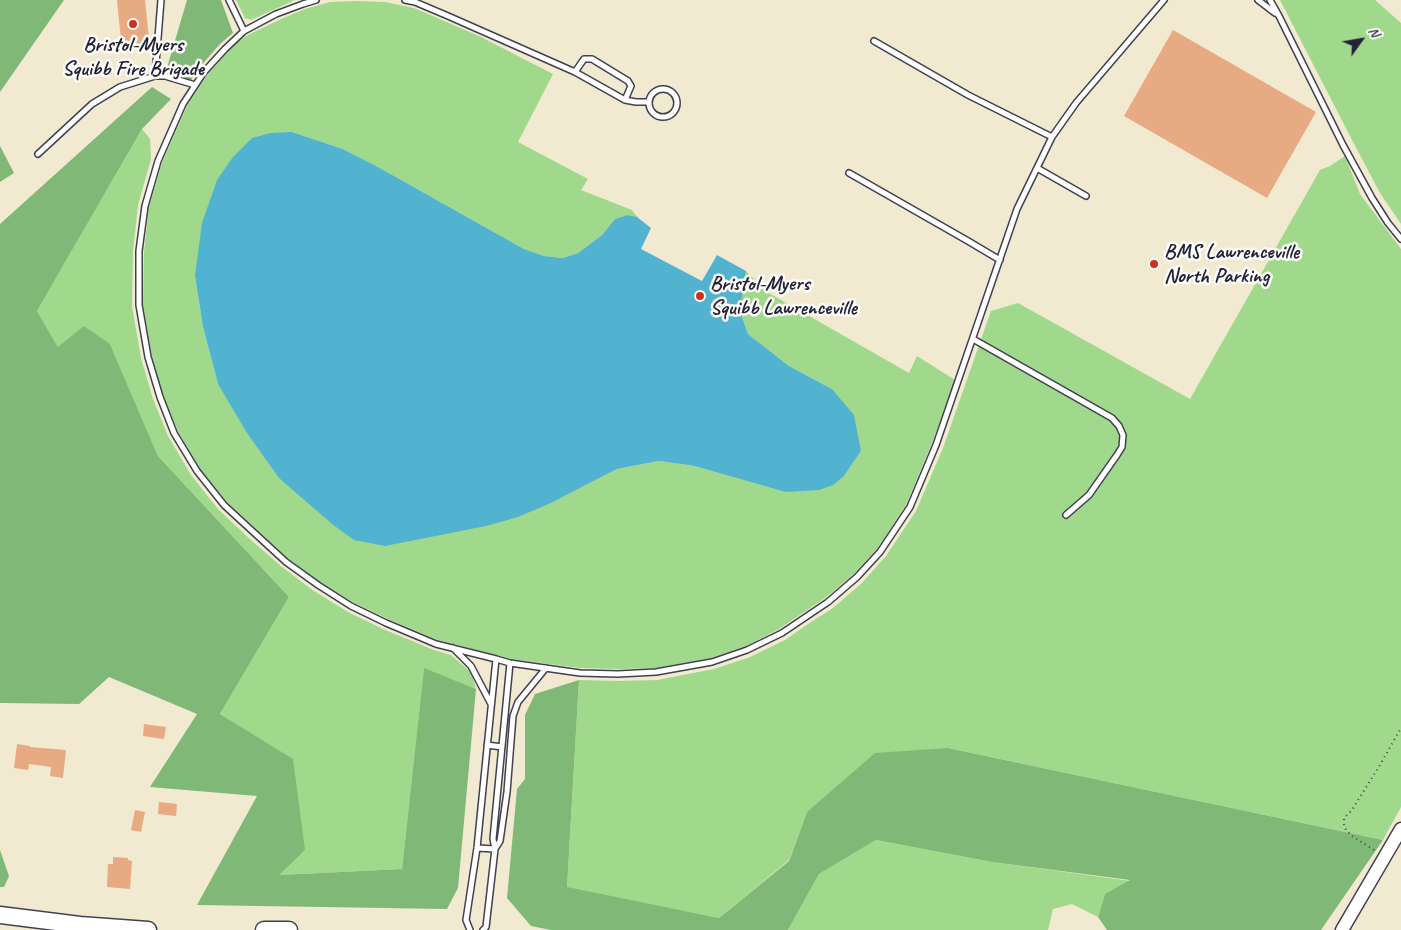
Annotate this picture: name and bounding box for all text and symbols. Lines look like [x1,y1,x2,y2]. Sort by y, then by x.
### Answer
north arrow [1336,15,1386,65]
marker: Bristol-Myers Squibb Fire Brigade [127,18,139,30]
text: N [1365,24,1384,40]
place label: Bristol-Myers Squibb Fire Brigade [62,32,204,82]
place label: BMS Lawrenceville North Parking [1164,239,1299,289]
marker: BMS Lawrenceville North Parking [1148,258,1160,270]
place label: Bristol-Myers Squibb Lawrenceville [710,271,857,321]
marker: Bristol-Myers Squibb Lawrenceville [694,290,706,302]

